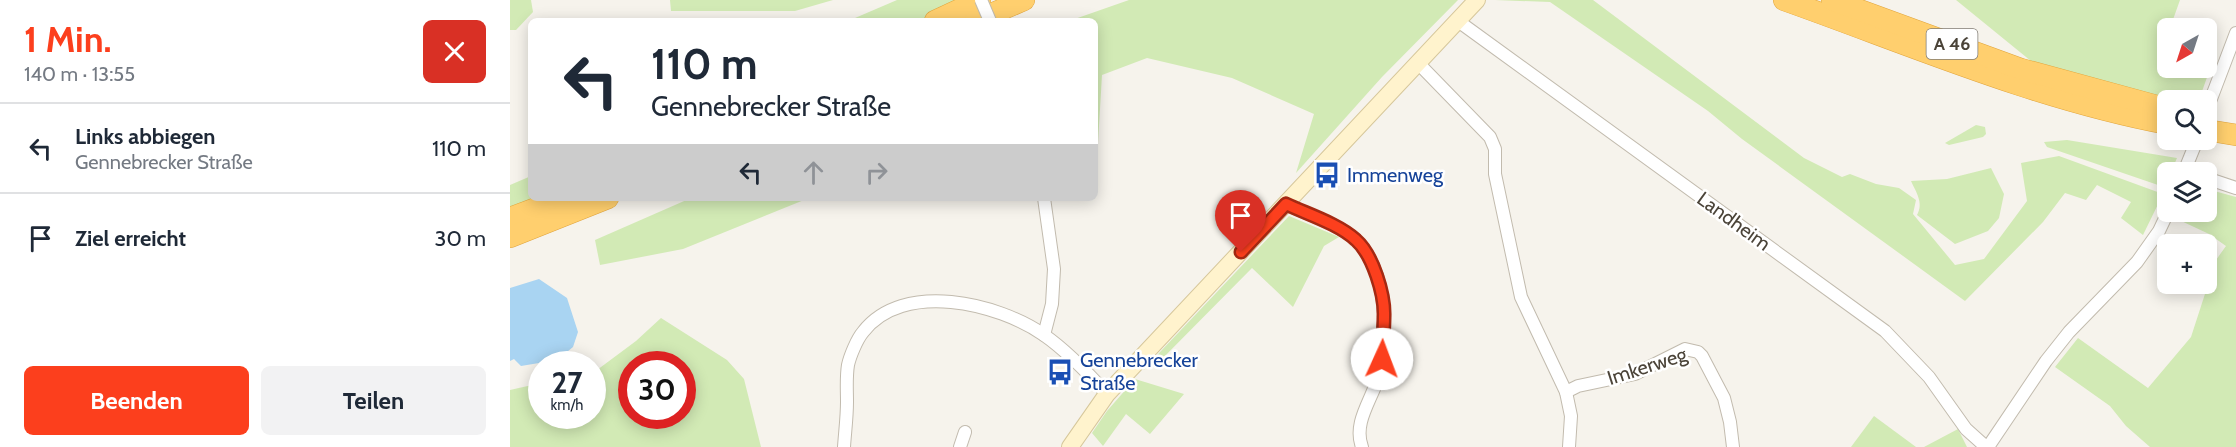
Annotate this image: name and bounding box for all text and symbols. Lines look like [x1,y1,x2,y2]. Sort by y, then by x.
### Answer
text: 1 Min. [24,17,112,61]
north arrow [2157,18,2217,78]
map controls [2157,18,2217,294]
button: close [423,20,486,83]
road number: A 46 [1926,29,1978,59]
text: 110 m [651,38,758,90]
icon: left [552,42,630,120]
text: 140 m · 13:55 [24,62,135,86]
text: Gennebrecker Straße [651,90,891,123]
button: search [2157,90,2217,150]
text: Links abbiegen [75,123,215,150]
icon: left [24,132,57,165]
text: 110 m [432,135,486,162]
text: Gennebrecker Straße [75,150,253,174]
icon: left [734,156,767,189]
icon: ahead [797,156,830,189]
icon: right [860,156,893,189]
bus stop icon: Immenweg [1312,160,1342,190]
button: layers [2157,162,2217,222]
place label: Immenweg [1347,163,1444,187]
street label: Landheim [1693,186,1775,256]
pin [1215,190,1266,252]
icon: arrive [1224,199,1257,232]
icon: arrive [24,222,57,255]
text: Ziel erreicht [75,225,186,252]
text: 30 m [434,225,486,252]
button: + [2157,234,2217,294]
position arrow [1350,327,1414,391]
street label: Imkerweg [1604,342,1691,390]
place label: Gennebrecker Straße [1080,348,1198,395]
speed limit sign: 30 [618,351,696,429]
bus stop icon: Gennebrecker Straße [1045,357,1075,387]
text: 27 [551,364,583,401]
button: Beenden [24,366,249,435]
button: Teilen [261,366,486,435]
text: km/h [551,396,583,414]

